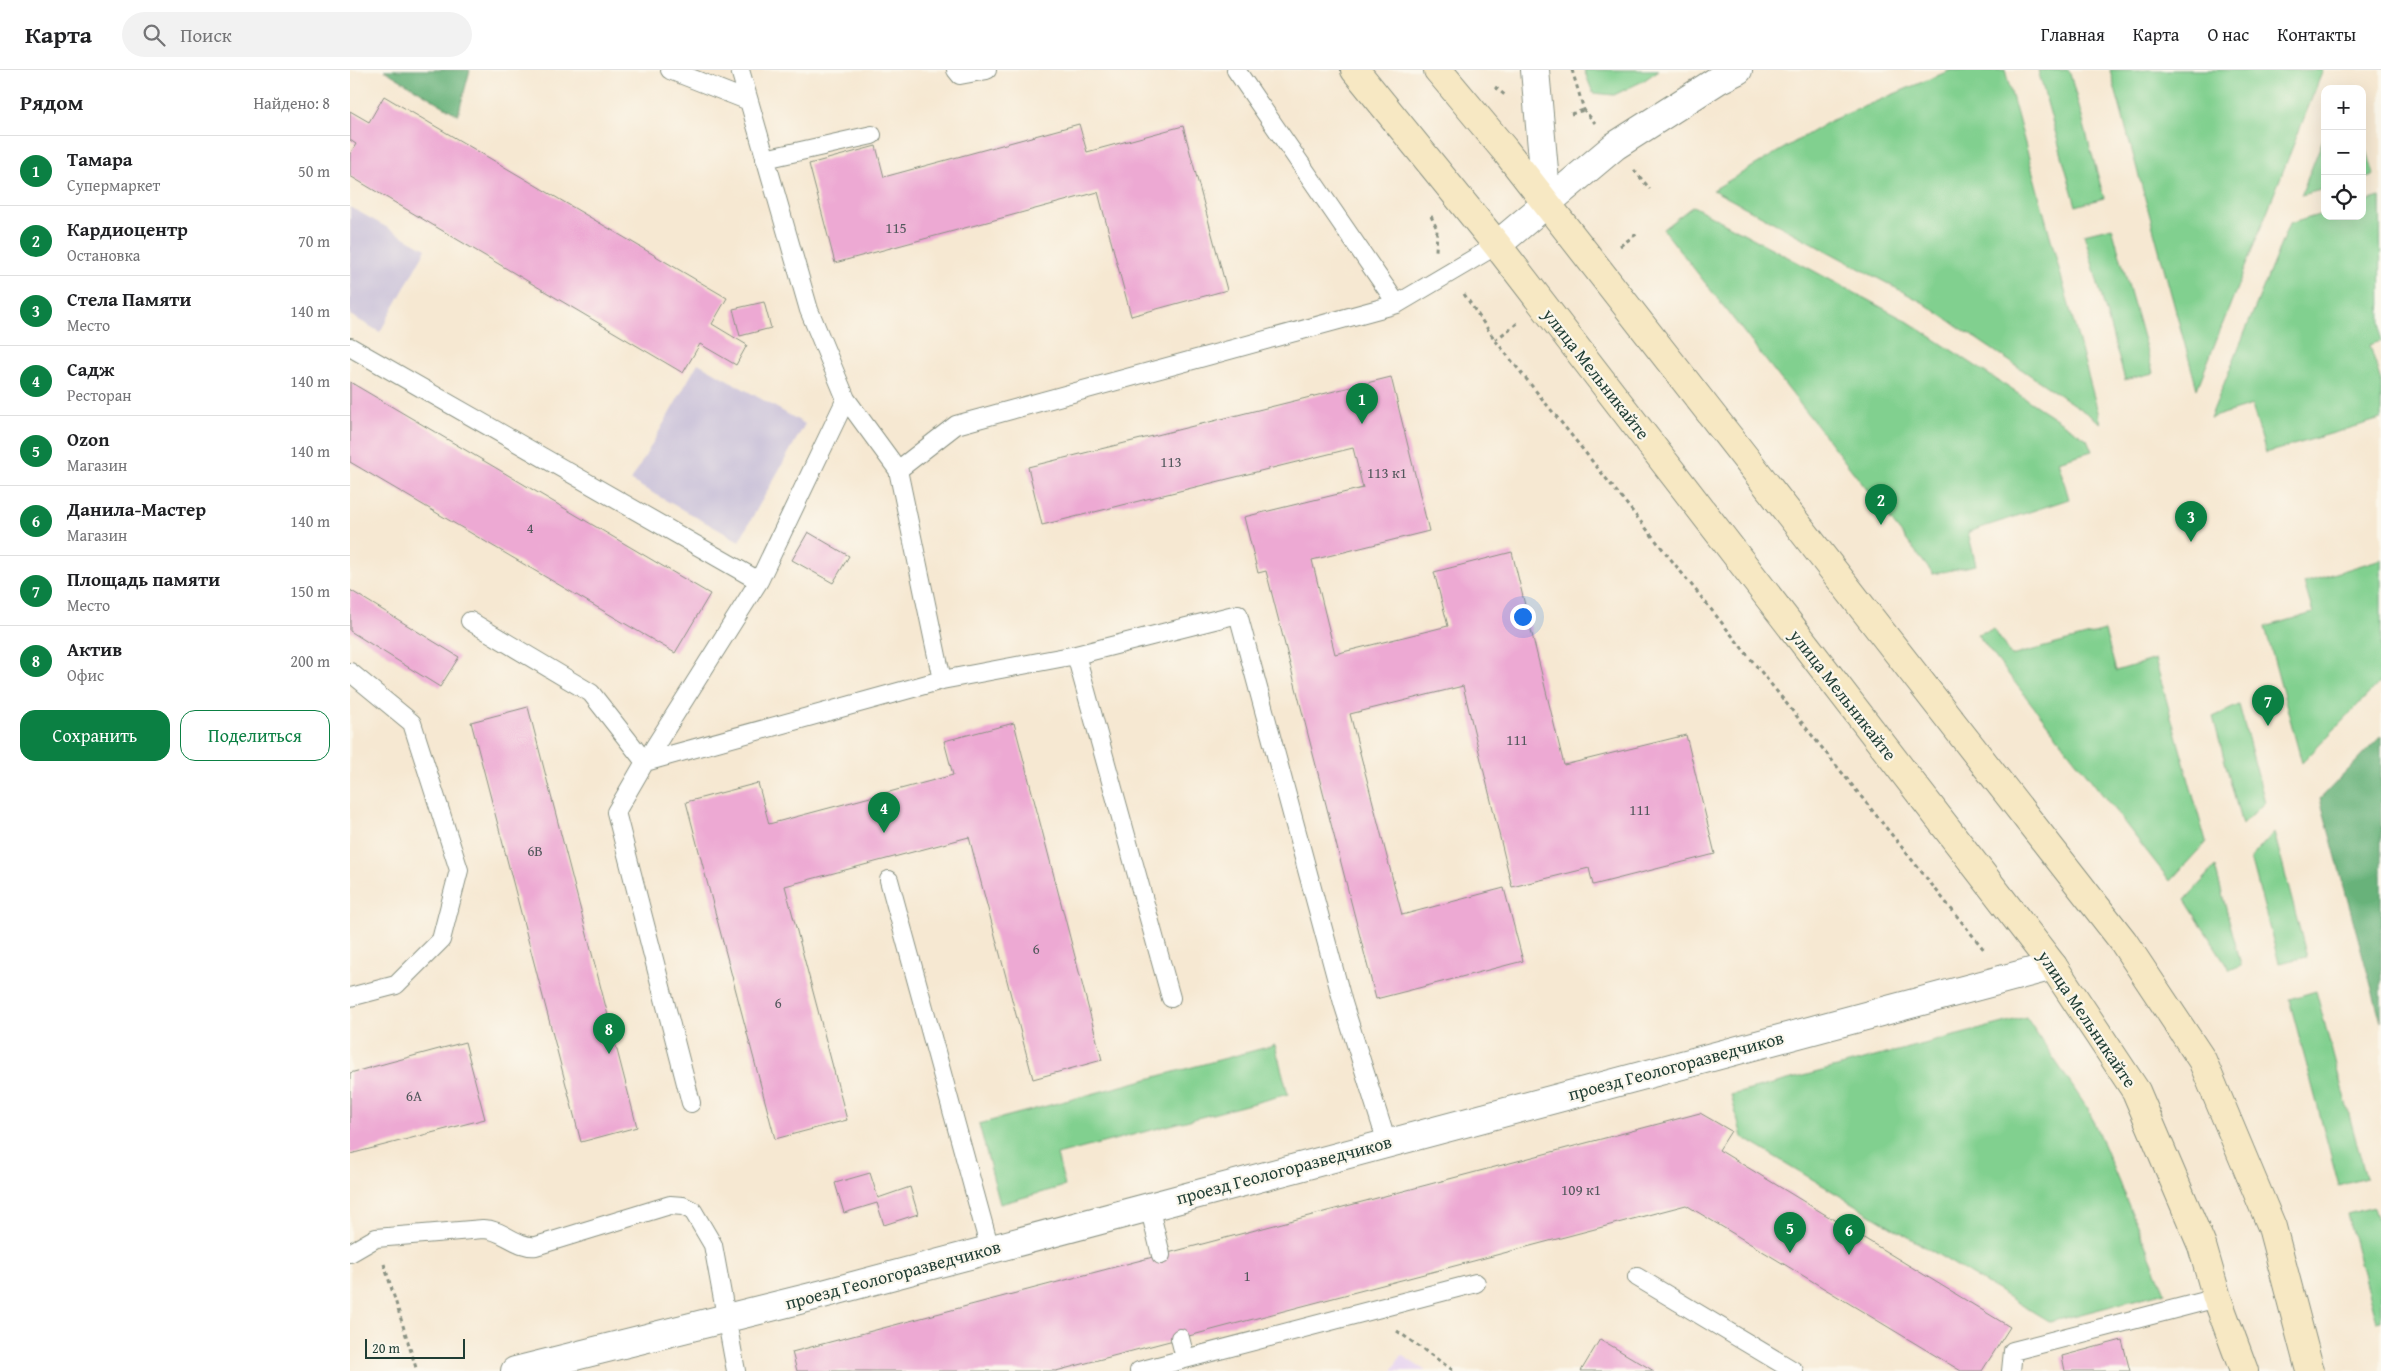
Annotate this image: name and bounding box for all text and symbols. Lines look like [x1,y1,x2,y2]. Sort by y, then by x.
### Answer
search box [122,12,472,57]
text: Карта [25,17,92,52]
icon: search [140,21,168,49]
text: Поиск [180,21,232,49]
text: Главная [2041,21,2105,48]
text: Карта [2133,21,2179,48]
text: О нас [2207,21,2249,48]
text: Контакты [2277,21,2356,48]
map controls [2321,85,2366,220]
button: + [2321,85,2366,130]
text: Рядом [20,87,83,118]
text: Найдено: 8 [253,91,330,115]
button: − [2321,130,2366,175]
text: Тамара [67,145,133,173]
text: 1 [32,159,40,183]
text: 50 m [298,159,330,183]
text: Супермаркет [67,173,160,197]
button: locate [2321,175,2366,220]
text: Кардиоцентр [67,215,188,243]
house number: 115 [885,217,907,238]
text: 2 [32,229,40,253]
text: 70 m [298,229,330,253]
text: Остановка [67,243,140,267]
text: Стела Памяти [67,285,191,313]
text: 3 [32,299,40,323]
text: 140 m [290,299,330,323]
street label: улица Мельникайте [1536,301,1656,445]
text: Место [67,313,110,337]
text: Садж [67,355,114,383]
text: 4 [32,369,40,393]
text: 140 m [290,369,330,393]
text: Ресторан [67,383,132,407]
pin: 1 [1346,383,1378,424]
text: Ozon [67,425,109,453]
text: 5 [32,439,40,463]
text: 140 m [290,439,330,463]
house number: 113 [1160,451,1182,472]
text: Магазин [67,453,127,477]
house number: 113 к1 [1367,462,1407,483]
pin: 2 [1865,484,1897,525]
text: Данила-Мастер [67,495,206,523]
pin: 3 [2175,501,2207,542]
text: 6 [32,509,40,533]
text: 140 m [290,509,330,533]
house number: 4 [526,517,534,538]
text: Магазин [67,523,127,547]
text: Площадь памяти [67,565,220,593]
text: 7 [32,579,40,603]
text: 150 m [290,579,330,603]
text: Место [67,593,110,617]
your location [1510,604,1536,630]
street label: улица Мельникайте [1783,622,1903,766]
text: Актив [67,635,122,663]
text: 8 [32,649,40,673]
text: 200 m [290,649,330,673]
text: Офис [67,663,104,687]
pin: 7 [2252,685,2284,726]
button: Сохранить [20,710,170,761]
button: Поделиться [180,710,330,761]
house number: 111 [1506,729,1528,750]
pin: 4 [868,792,900,833]
house number: 111 [1629,799,1651,820]
house number: 6В [527,840,543,861]
house number: 6 [1032,938,1040,959]
street label: улица Мельникайте [2031,944,2143,1093]
house number: 6 [774,992,782,1013]
pin: 8 [593,1013,625,1054]
street label: проезд Геологоразведчиков [1565,1024,1787,1107]
house number: 6А [406,1085,422,1106]
street label: проезд Геологоразведчиков [1173,1128,1395,1211]
house number: 109 к1 [1561,1179,1601,1200]
pin: 5 [1774,1212,1806,1253]
pin: 6 [1833,1214,1865,1255]
street label: проезд Геологоразведчиков [782,1233,1004,1316]
house number: 1 [1243,1265,1251,1286]
scale bar [365,1336,465,1359]
text: 20 m [372,1338,400,1358]

